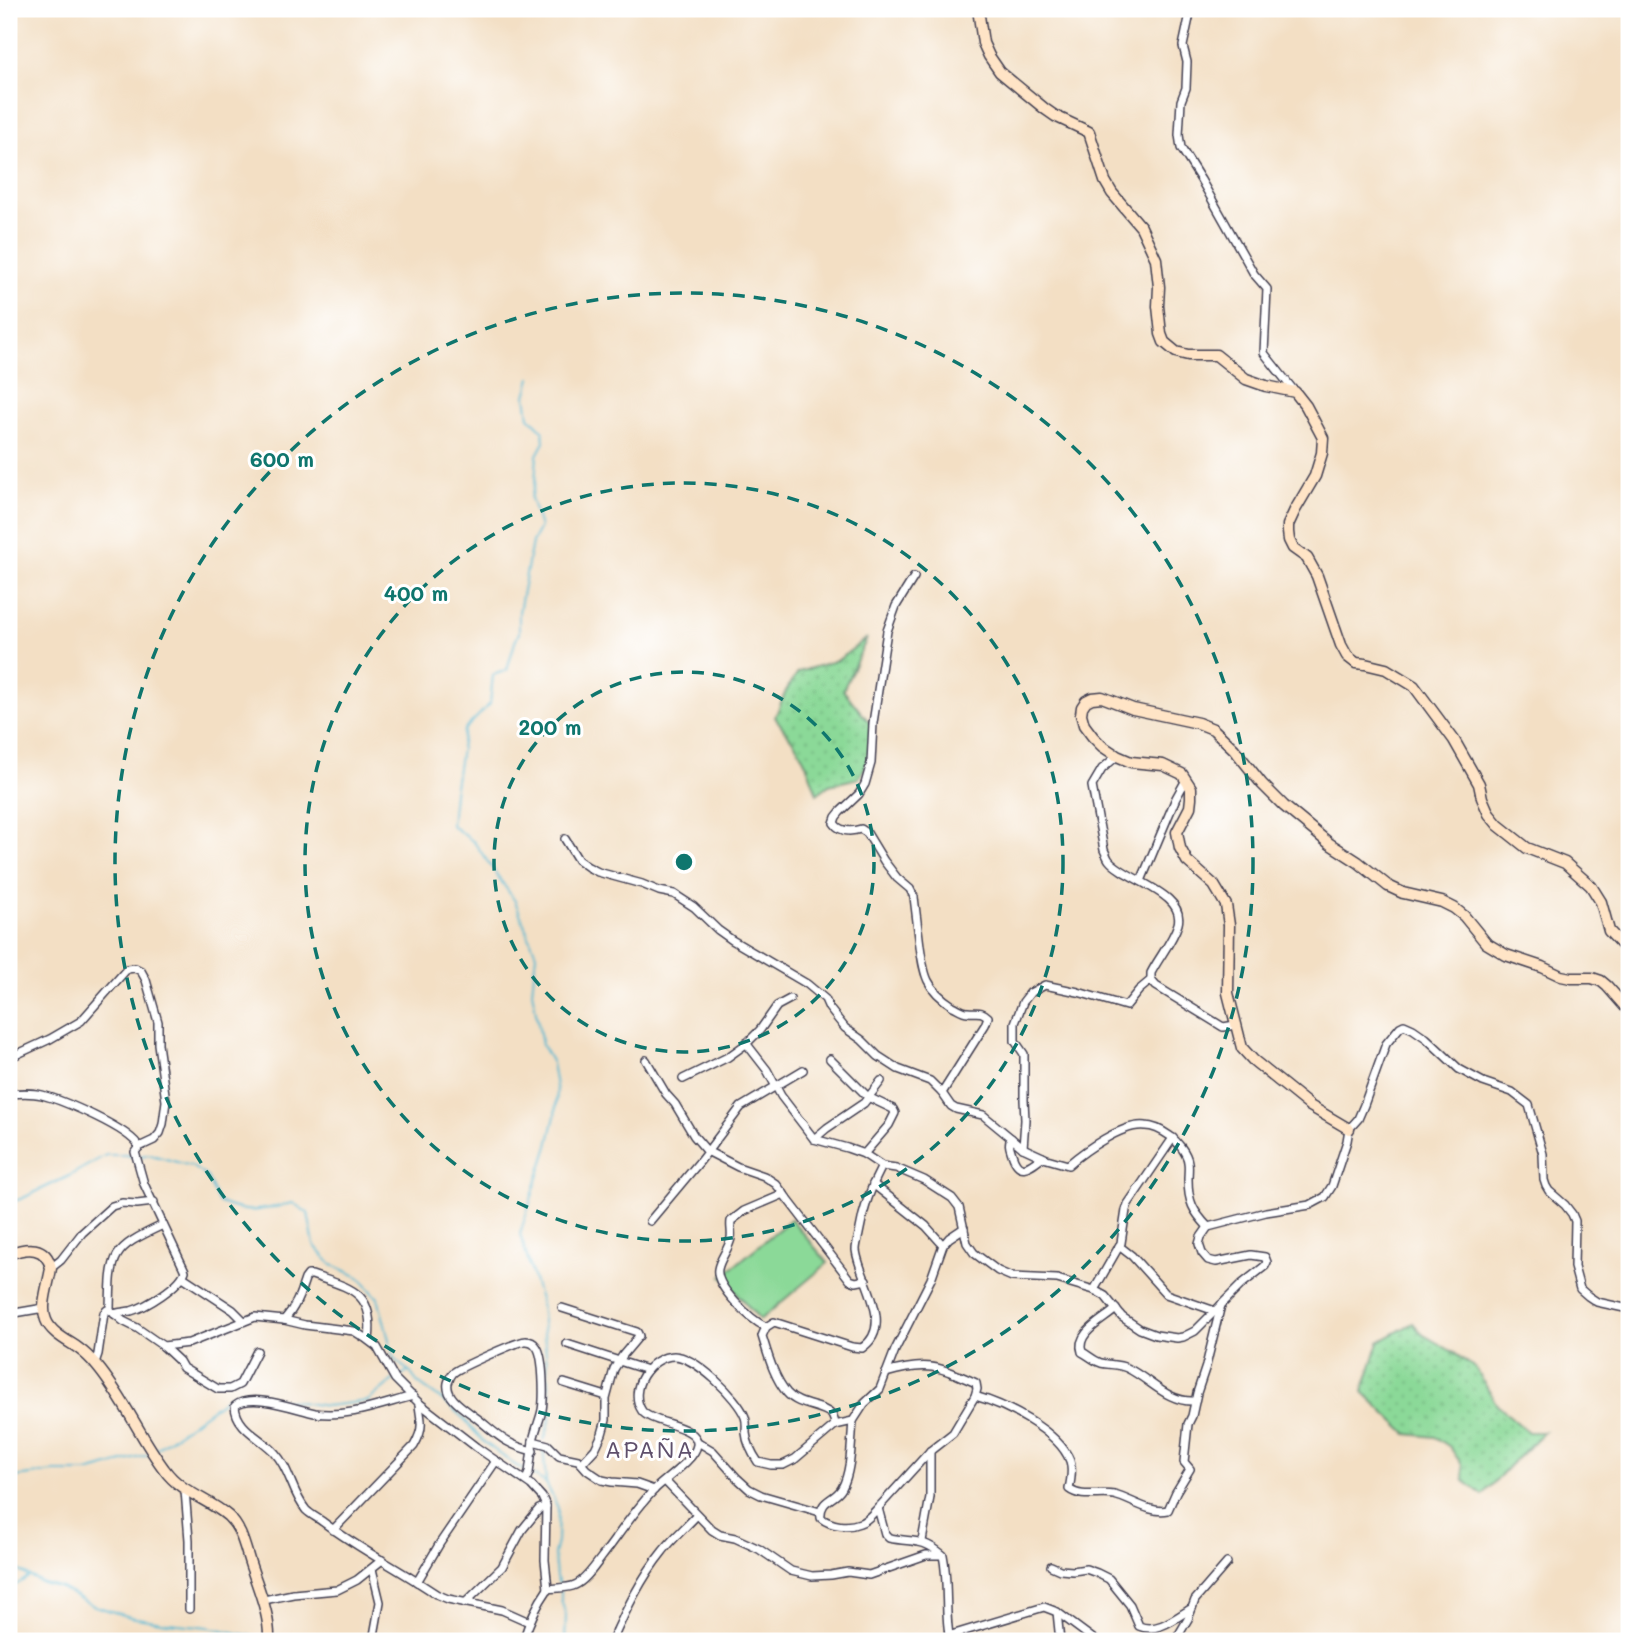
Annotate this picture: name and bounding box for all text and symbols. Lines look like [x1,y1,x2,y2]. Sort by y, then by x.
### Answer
text: 600 m [250,445,314,472]
text: 400 m [384,579,448,606]
text: 200 m [519,713,581,740]
centre of rings [672,850,696,874]
district label: APAÑA [605,1433,695,1464]

